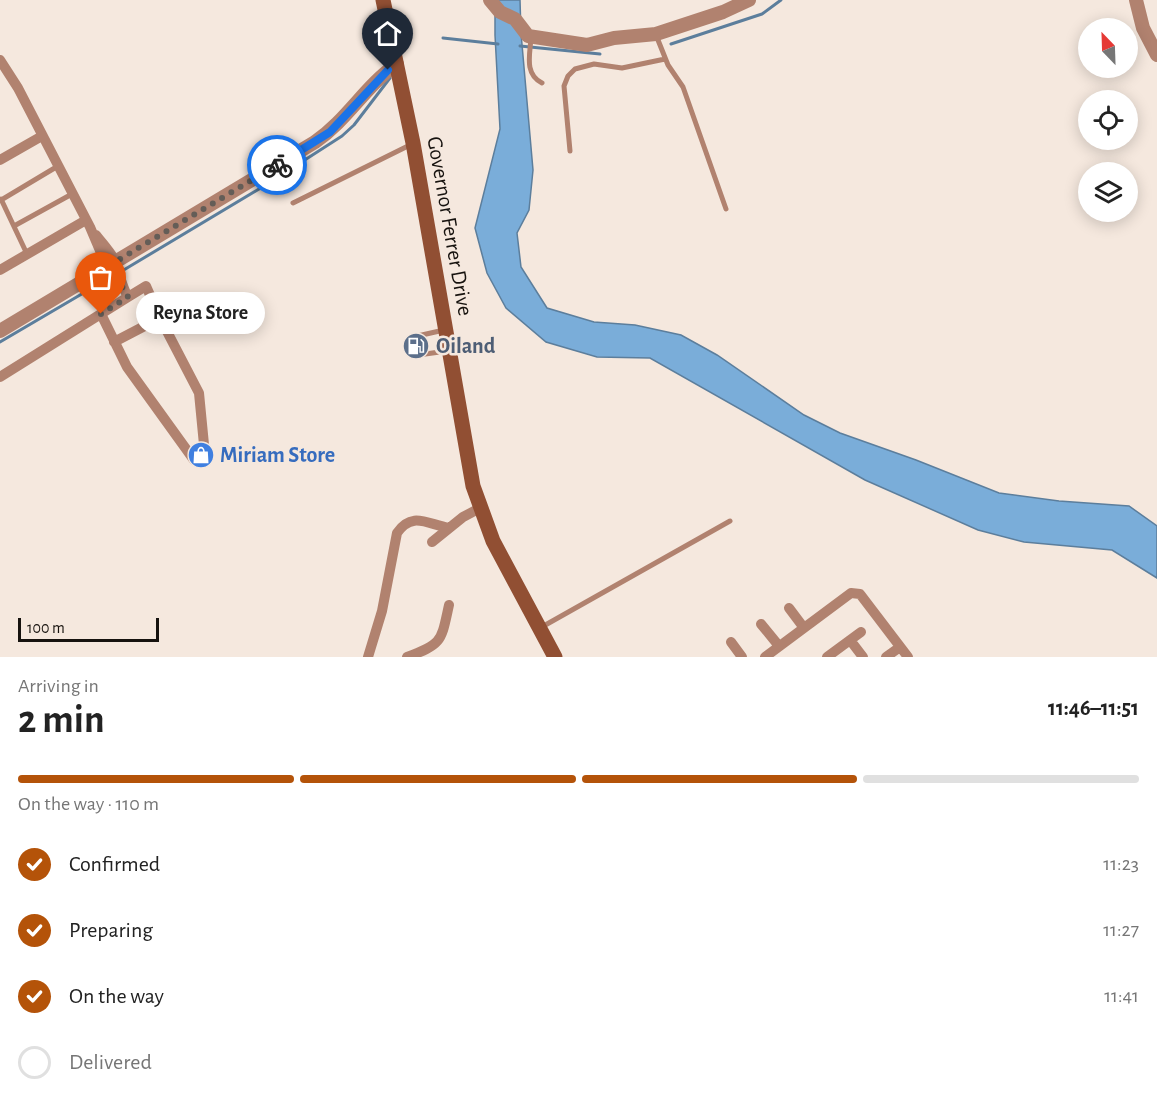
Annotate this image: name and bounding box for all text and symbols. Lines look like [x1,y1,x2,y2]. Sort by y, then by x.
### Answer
pin [362,8,413,70]
icon: home [371,17,404,50]
north arrow [1078,18,1138,78]
map controls [1078,18,1138,222]
button: locate [1078,90,1138,150]
courier [247,135,307,195]
street label: Governor Ferrer Drive [423,135,477,317]
icon: bike [261,149,294,182]
button: layers [1078,162,1138,222]
pin [75,252,126,314]
icon: bag [84,261,117,294]
callout: Reyna Store [137,293,266,335]
text: Reyna Store [153,303,248,323]
fuel station icon: Oiland [401,331,431,361]
place label: Oiland [436,335,496,357]
shop icon: Miriam Store [186,440,216,470]
place label: Miriam Store [220,444,335,466]
scale bar [18,615,159,642]
text: 100 m [27,620,65,636]
text: Arriving in [18,676,99,696]
text: 11:46–11:51 [1048,697,1139,719]
text: 2 min [18,701,105,740]
text: On the way · 110 m [18,794,159,814]
icon: check [18,848,51,881]
text: Confirmed [69,853,160,875]
text: 11:23 [1103,854,1139,874]
icon: check [18,914,51,947]
text: Preparing [69,919,153,941]
text: 11:27 [1103,920,1139,940]
icon: check [18,980,51,1013]
text: On the way [69,985,164,1007]
text: 11:41 [1104,986,1139,1006]
text: Delivered [69,1051,152,1073]

